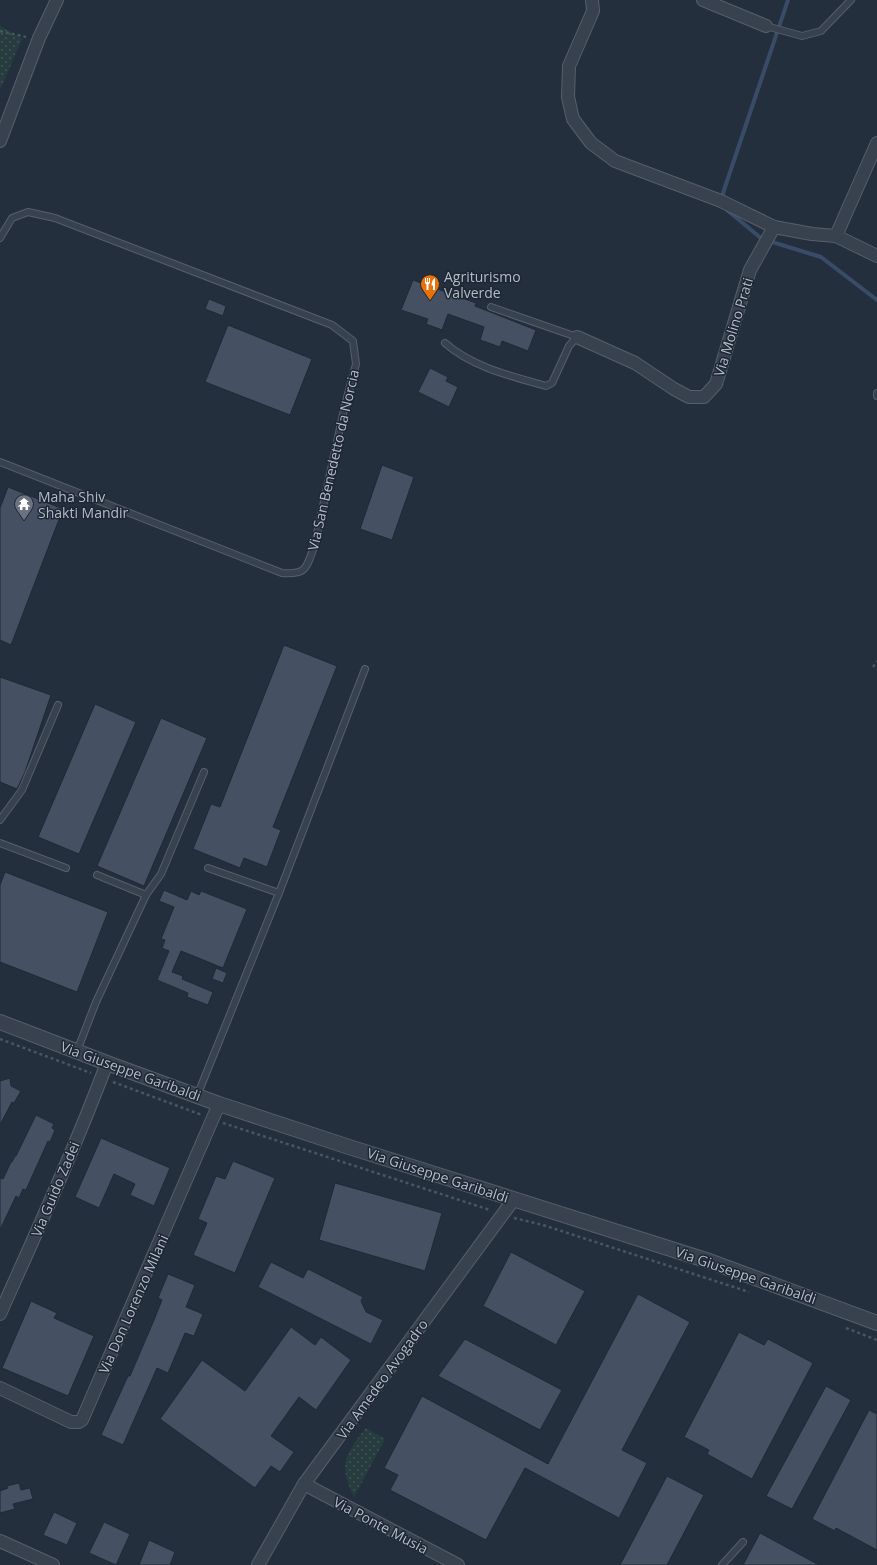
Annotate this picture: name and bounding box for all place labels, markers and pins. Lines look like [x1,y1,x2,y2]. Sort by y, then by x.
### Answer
place label: Agriturismo Valverde [444,267,521,302]
restaurant icon: Agriturismo Valverde [419,273,441,301]
place label: Maha Shiv Shakti Mandir [38,487,129,522]
temple icon: Maha Shiv Shakti Mandir [13,493,35,521]

